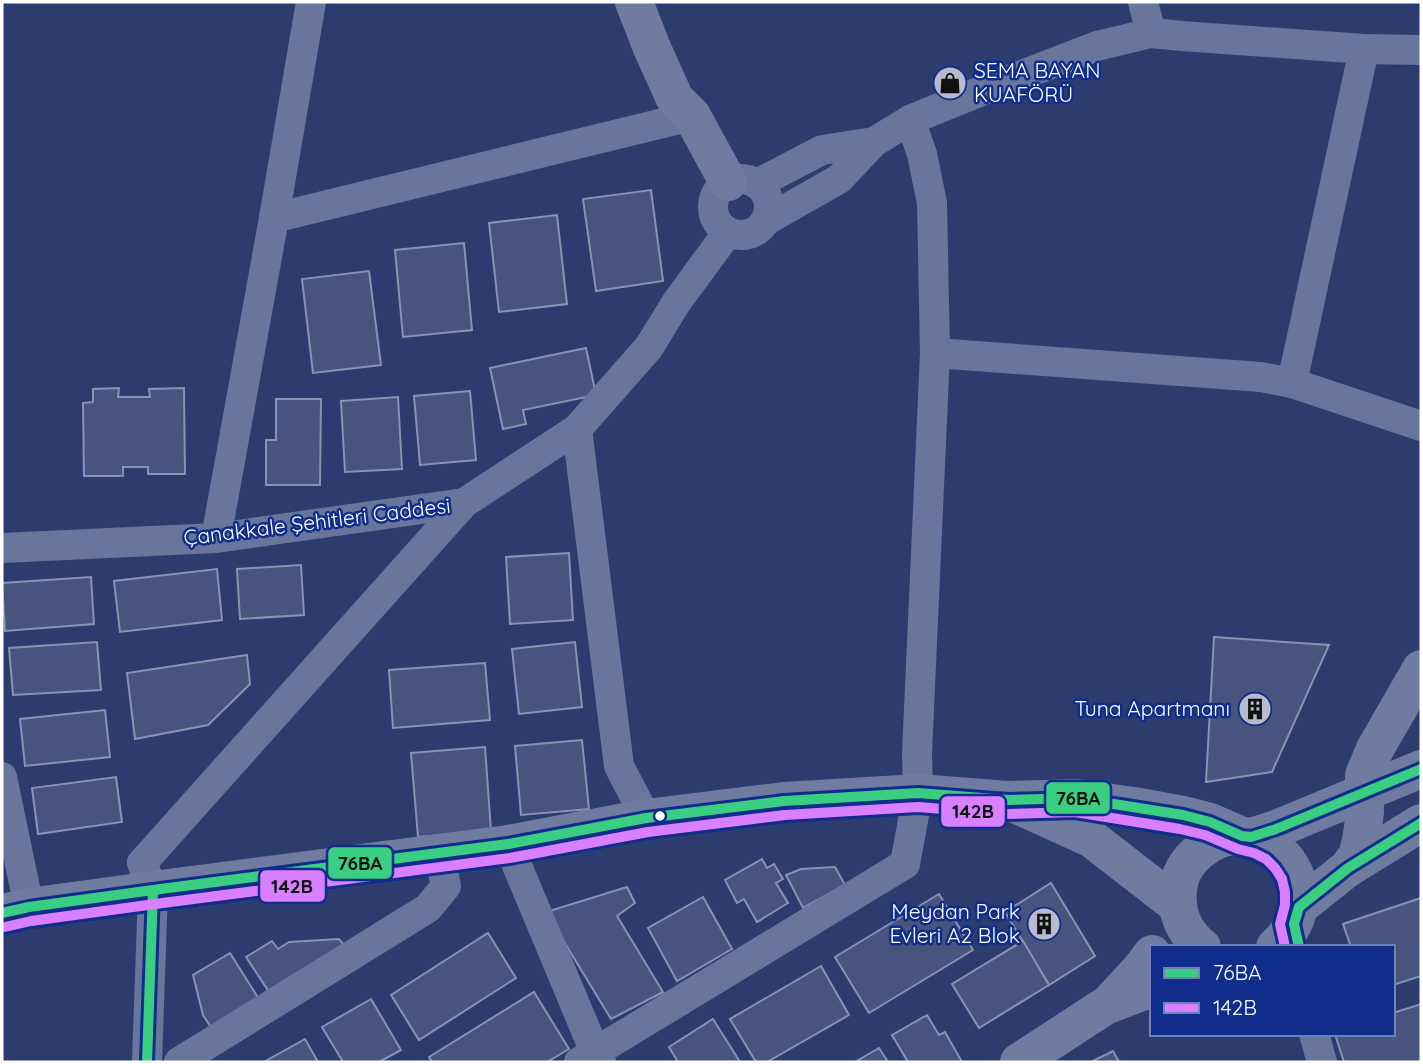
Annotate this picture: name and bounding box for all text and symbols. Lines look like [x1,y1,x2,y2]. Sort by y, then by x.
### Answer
place label: SEMA BAYAN KUAFÖRÜ [974,57,1100,107]
shop icon: SEMA BAYAN KUAFÖRÜ [931,64,969,102]
street label: Çanakkale Şehitleri Caddesi [182,492,452,550]
building icon: Tuna Apartmanı [1236,690,1274,728]
place label: Tuna Apartmanı [1075,695,1230,721]
line badge: 76BA [1045,781,1111,815]
text: 76BA [1056,786,1100,810]
line badge: 142B [940,795,1006,828]
text: 142B [952,799,994,823]
unlabelled marker [653,809,667,823]
line badge: 76BA [327,846,393,880]
text: 76BA [338,851,382,875]
line badge: 142B [259,869,326,903]
text: 142B [271,874,313,898]
place label: Meydan Park Evleri A2 Blok [889,898,1020,948]
building icon: Meydan Park Evleri A2 Blok [1025,905,1063,943]
legend [1150,945,1395,1036]
text: 76BA [1213,959,1262,985]
text: 142B [1213,994,1257,1020]

